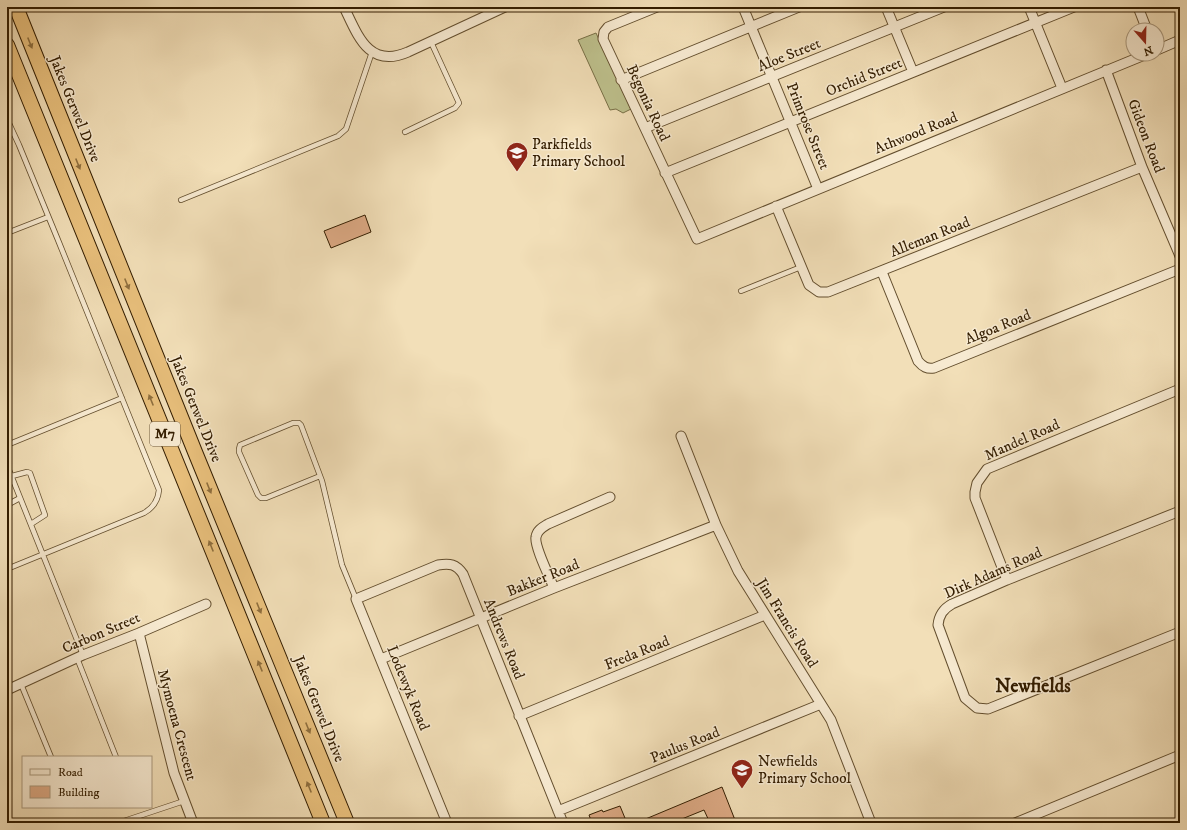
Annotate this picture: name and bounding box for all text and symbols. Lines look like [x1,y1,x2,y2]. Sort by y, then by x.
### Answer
north arrow [1125,22,1165,62]
street label: Aloe Street [755,34,823,76]
one-way arrow [27,38,33,49]
text: N [1141,42,1155,59]
street label: Jakes Gerwel Drive [44,51,105,165]
street label: Orchid Street [823,53,905,101]
street label: Begonia Road [622,62,674,145]
street label: Primrose Street [782,80,834,172]
street label: Gideon Road [1123,96,1169,176]
street label: Athwood Road [872,108,961,158]
place label: Parkfields Primary School [532,135,625,171]
school or university icon: Parkfields Primary School [504,140,530,173]
one-way arrow [76,158,82,170]
street label: Alleman Road [887,212,973,262]
one-way arrow [124,279,130,290]
street label: Algoa Road [962,305,1034,349]
street label: Jakes Gerwel Drive [165,351,226,465]
one-way arrow [148,393,154,405]
street label: Mandel Road [981,415,1063,465]
road number: M7 [150,422,180,446]
one-way arrow [207,482,213,494]
one-way arrow [207,540,213,552]
street label: Dirk Adams Road [941,543,1045,603]
street label: Bakker Road [504,555,583,601]
street label: Jim Francis Road [751,573,822,672]
street label: Andrews Road [479,596,529,683]
one-way arrow [255,602,262,614]
street label: Carbon Street [59,608,143,658]
street label: Freda Road [602,631,673,675]
street label: Lodewyk Road [382,643,434,734]
street label: Jakes Gerwel Drive [288,651,349,765]
one-way arrow [256,660,262,672]
street label: Mymoena Crescent [153,667,201,783]
district label: Newfields [995,675,1071,698]
street label: Paulus Road [647,722,723,768]
one-way arrow [306,723,312,735]
place label: Newfields Primary School [758,752,851,788]
legend [22,756,152,808]
school or university icon: Newfields Primary School [729,757,755,790]
text: Road [58,765,83,780]
one-way arrow [305,780,311,792]
text: Building [58,785,99,800]

